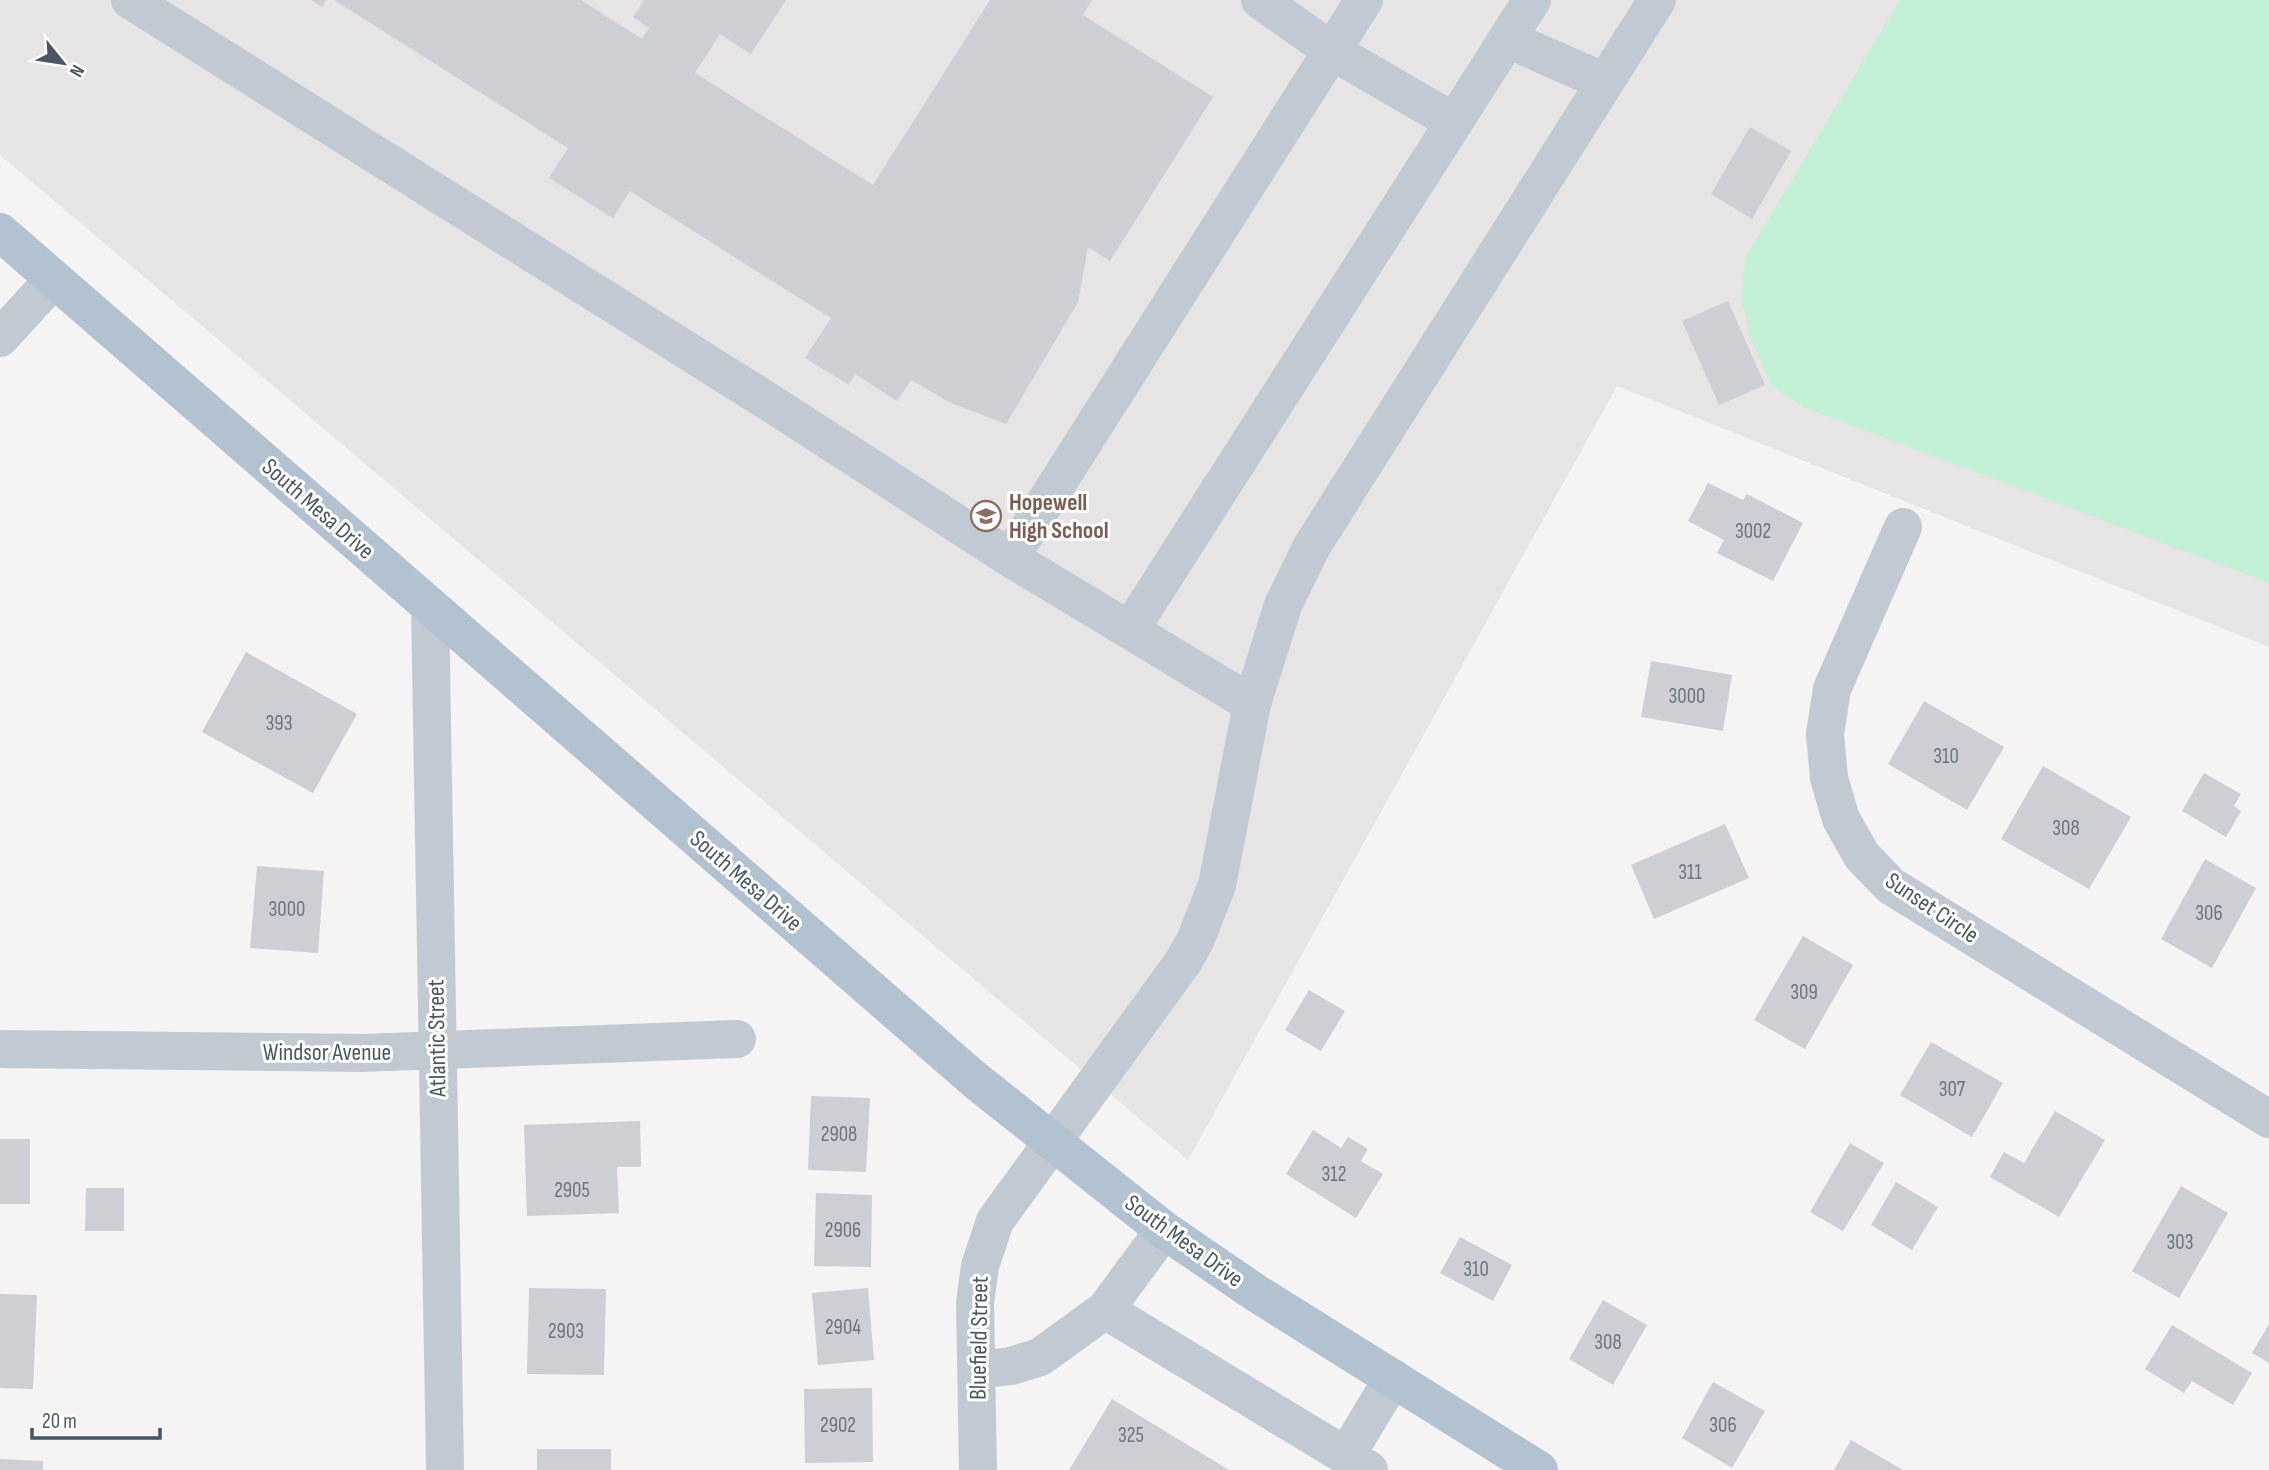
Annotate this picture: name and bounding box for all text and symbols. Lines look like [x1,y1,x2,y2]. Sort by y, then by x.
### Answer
north arrow [28,28,98,98]
text: N [64,61,89,81]
street label: South Mesa Drive [256,452,380,566]
place label: Hopewell High School [1009,488,1109,545]
school or university icon: Hopewell High School [969,499,1003,533]
house number: 3002 [1735,519,1771,544]
house number: 3000 [1669,684,1705,709]
house number: 393 [266,711,292,736]
house number: 310 [1933,744,1959,769]
house number: 308 [2052,816,2080,841]
street label: South Mesa Drive [684,824,808,938]
house number: 311 [1678,860,1702,885]
street label: Sunset Circle [1880,866,1984,950]
house number: 3000 [269,897,305,922]
house number: 306 [2195,901,2223,926]
street label: Atlantic Street [421,979,453,1098]
house number: 309 [1790,980,1818,1005]
street label: Windsor Avenue [263,1038,391,1067]
house number: 307 [1939,1077,1966,1102]
house number: 2908 [821,1122,857,1147]
house number: 312 [1321,1162,1347,1187]
house number: 2905 [554,1178,590,1203]
street label: South Mesa Drive [1119,1188,1249,1294]
house number: 2906 [825,1218,861,1243]
house number: 303 [2167,1230,2193,1255]
house number: 310 [1463,1257,1489,1282]
street label: Bluefield Street [963,1276,995,1400]
house number: 2904 [825,1315,861,1340]
house number: 2903 [548,1319,584,1344]
house number: 308 [1594,1330,1622,1355]
scale bar [32,1396,159,1440]
text: 20 m [42,1409,77,1434]
house number: 2902 [820,1413,856,1438]
house number: 306 [1709,1413,1737,1438]
house number: 325 [1118,1423,1144,1448]

